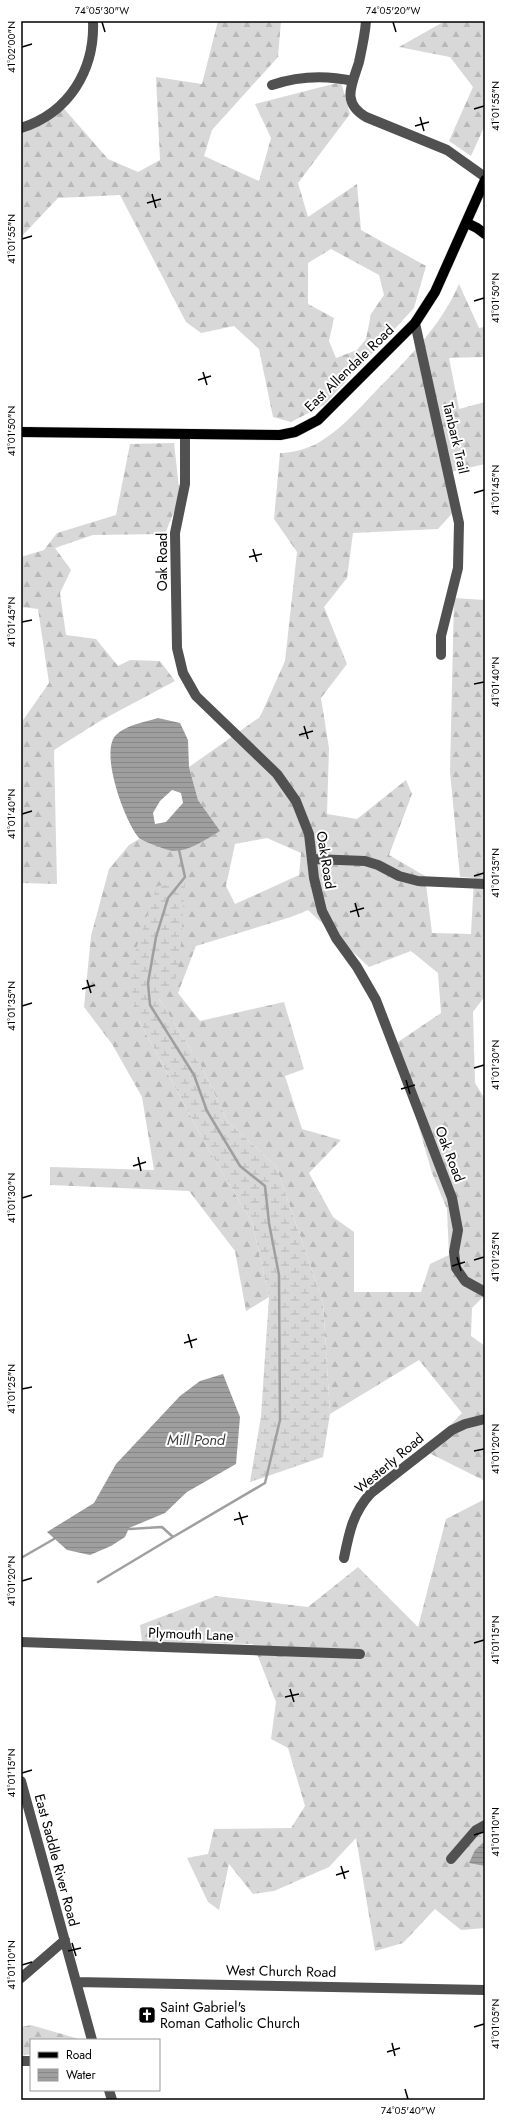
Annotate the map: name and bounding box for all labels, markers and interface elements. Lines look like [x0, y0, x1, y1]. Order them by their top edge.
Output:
text: 74°05'30"W [75, 3, 129, 18]
text: 74°05'20"W [366, 3, 420, 18]
text: 41°02'00"N [4, 21, 19, 73]
text: 41°01'55"N [488, 81, 503, 131]
text: 41°01'55"N [4, 214, 19, 264]
text: 41°01'50"N [488, 273, 503, 323]
street label: East Allendale Road [300, 320, 398, 416]
street label: Tanbark Trail [438, 400, 474, 476]
text: 41°01'50"N [4, 406, 19, 456]
text: 41°01'45"N [488, 465, 503, 515]
street label: Oak Road [152, 533, 172, 591]
text: 41°01'45"N [4, 597, 19, 647]
text: 41°01'40"N [488, 657, 503, 707]
text: 41°01'40"N [4, 789, 19, 839]
street label: Oak Road [312, 830, 340, 890]
text: 41°01'35"N [488, 848, 503, 898]
text: 41°01'35"N [4, 981, 19, 1031]
text: 41°01'30"N [488, 1040, 503, 1090]
street label: Oak Road [430, 1123, 470, 1185]
text: 41°01'30"N [4, 1173, 19, 1223]
text: 41°01'25"N [488, 1232, 503, 1282]
text: 41°01'25"N [4, 1364, 19, 1414]
text: 41°01'20"N [488, 1424, 503, 1474]
street label: Westerly Road [350, 1428, 428, 1498]
water label: Mill Pond [167, 1429, 226, 1451]
text: 41°01'20"N [4, 1556, 19, 1606]
text: 41°01'15"N [488, 1616, 503, 1665]
street label: Plymouth Lane [148, 1623, 234, 1645]
text: 41°01'15"N [4, 1749, 19, 1798]
street label: East Saddle River Road [30, 1791, 84, 1929]
text: 41°01'10"N [488, 1807, 503, 1857]
text: 41°01'10"N [4, 1940, 19, 1990]
street label: West Church Road [226, 1960, 336, 1982]
place label: Saint Gabriel's Roman Catholic Church [160, 1997, 300, 2033]
text: 41°01'05"N [488, 1999, 503, 2049]
church icon: Saint Gabriel's Roman Catholic Church [137, 2005, 157, 2025]
legend [30, 2039, 160, 2091]
text: Road [66, 2046, 92, 2064]
text: Water [66, 2066, 97, 2084]
text: 74°05'40"W [381, 2103, 435, 2118]

